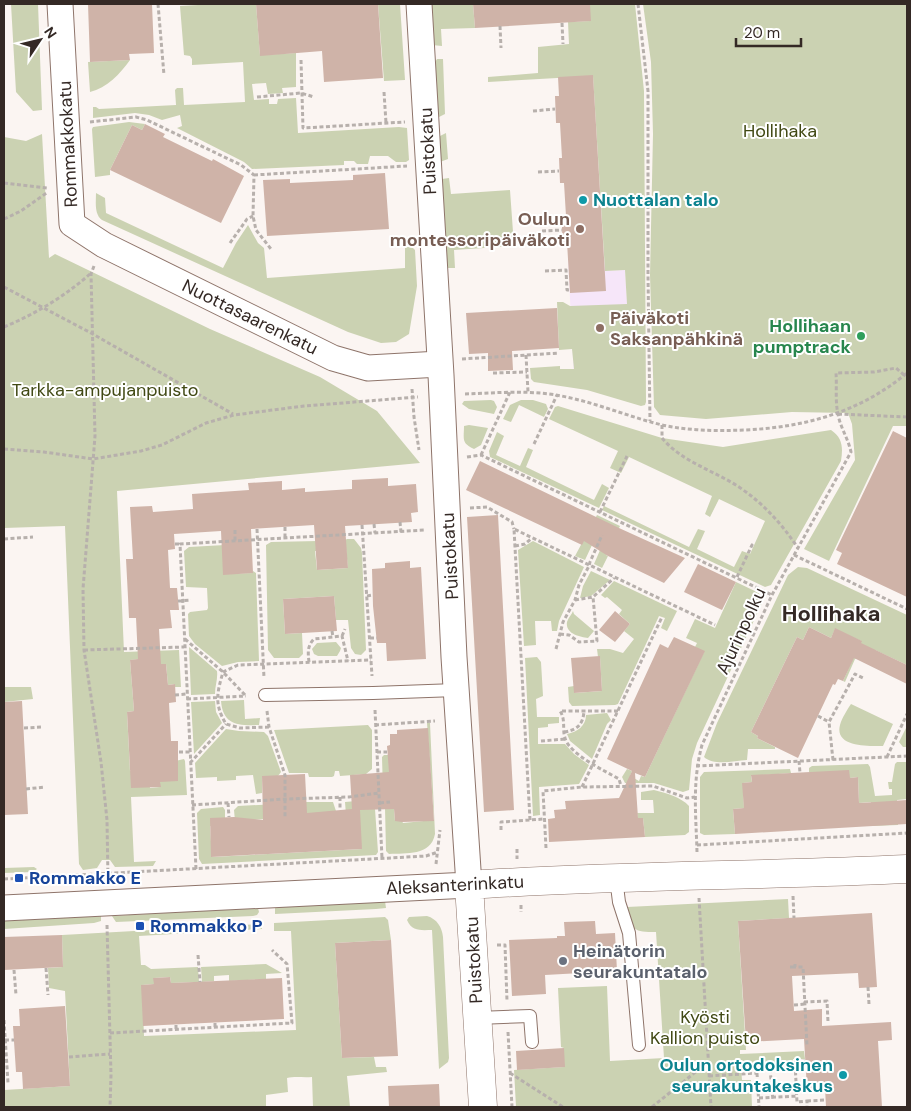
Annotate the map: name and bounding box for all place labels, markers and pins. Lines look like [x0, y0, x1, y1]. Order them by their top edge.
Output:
place label: Nuottalan talo [593, 188, 719, 212]
marker: Nuottalan talo [577, 194, 589, 206]
place label: Oulun montessoripäiväkoti [390, 207, 570, 252]
marker: Oulun montessoripäiväkoti [574, 223, 586, 235]
place label: Päiväkoti Saksanpähkinä [610, 306, 743, 351]
place label: Hollihaan pumptrack [753, 314, 852, 359]
marker: Päiväkoti Saksanpähkinä [594, 322, 606, 334]
marker: Hollihaan pumptrack [855, 330, 867, 342]
place label: Rommakko E [29, 866, 141, 890]
marker: Rommakko E [13, 872, 25, 884]
place label: Rommakko P [150, 914, 263, 938]
marker: Rommakko P [134, 920, 146, 932]
place label: Heinätorin seurakuntatalo [573, 939, 707, 984]
marker: Heinätorin seurakuntatalo [557, 955, 569, 967]
place label: Oulun ortodoksinen seurakuntakeskus [659, 1053, 833, 1098]
marker: Oulun ortodoksinen seurakuntakeskus [837, 1069, 849, 1081]

